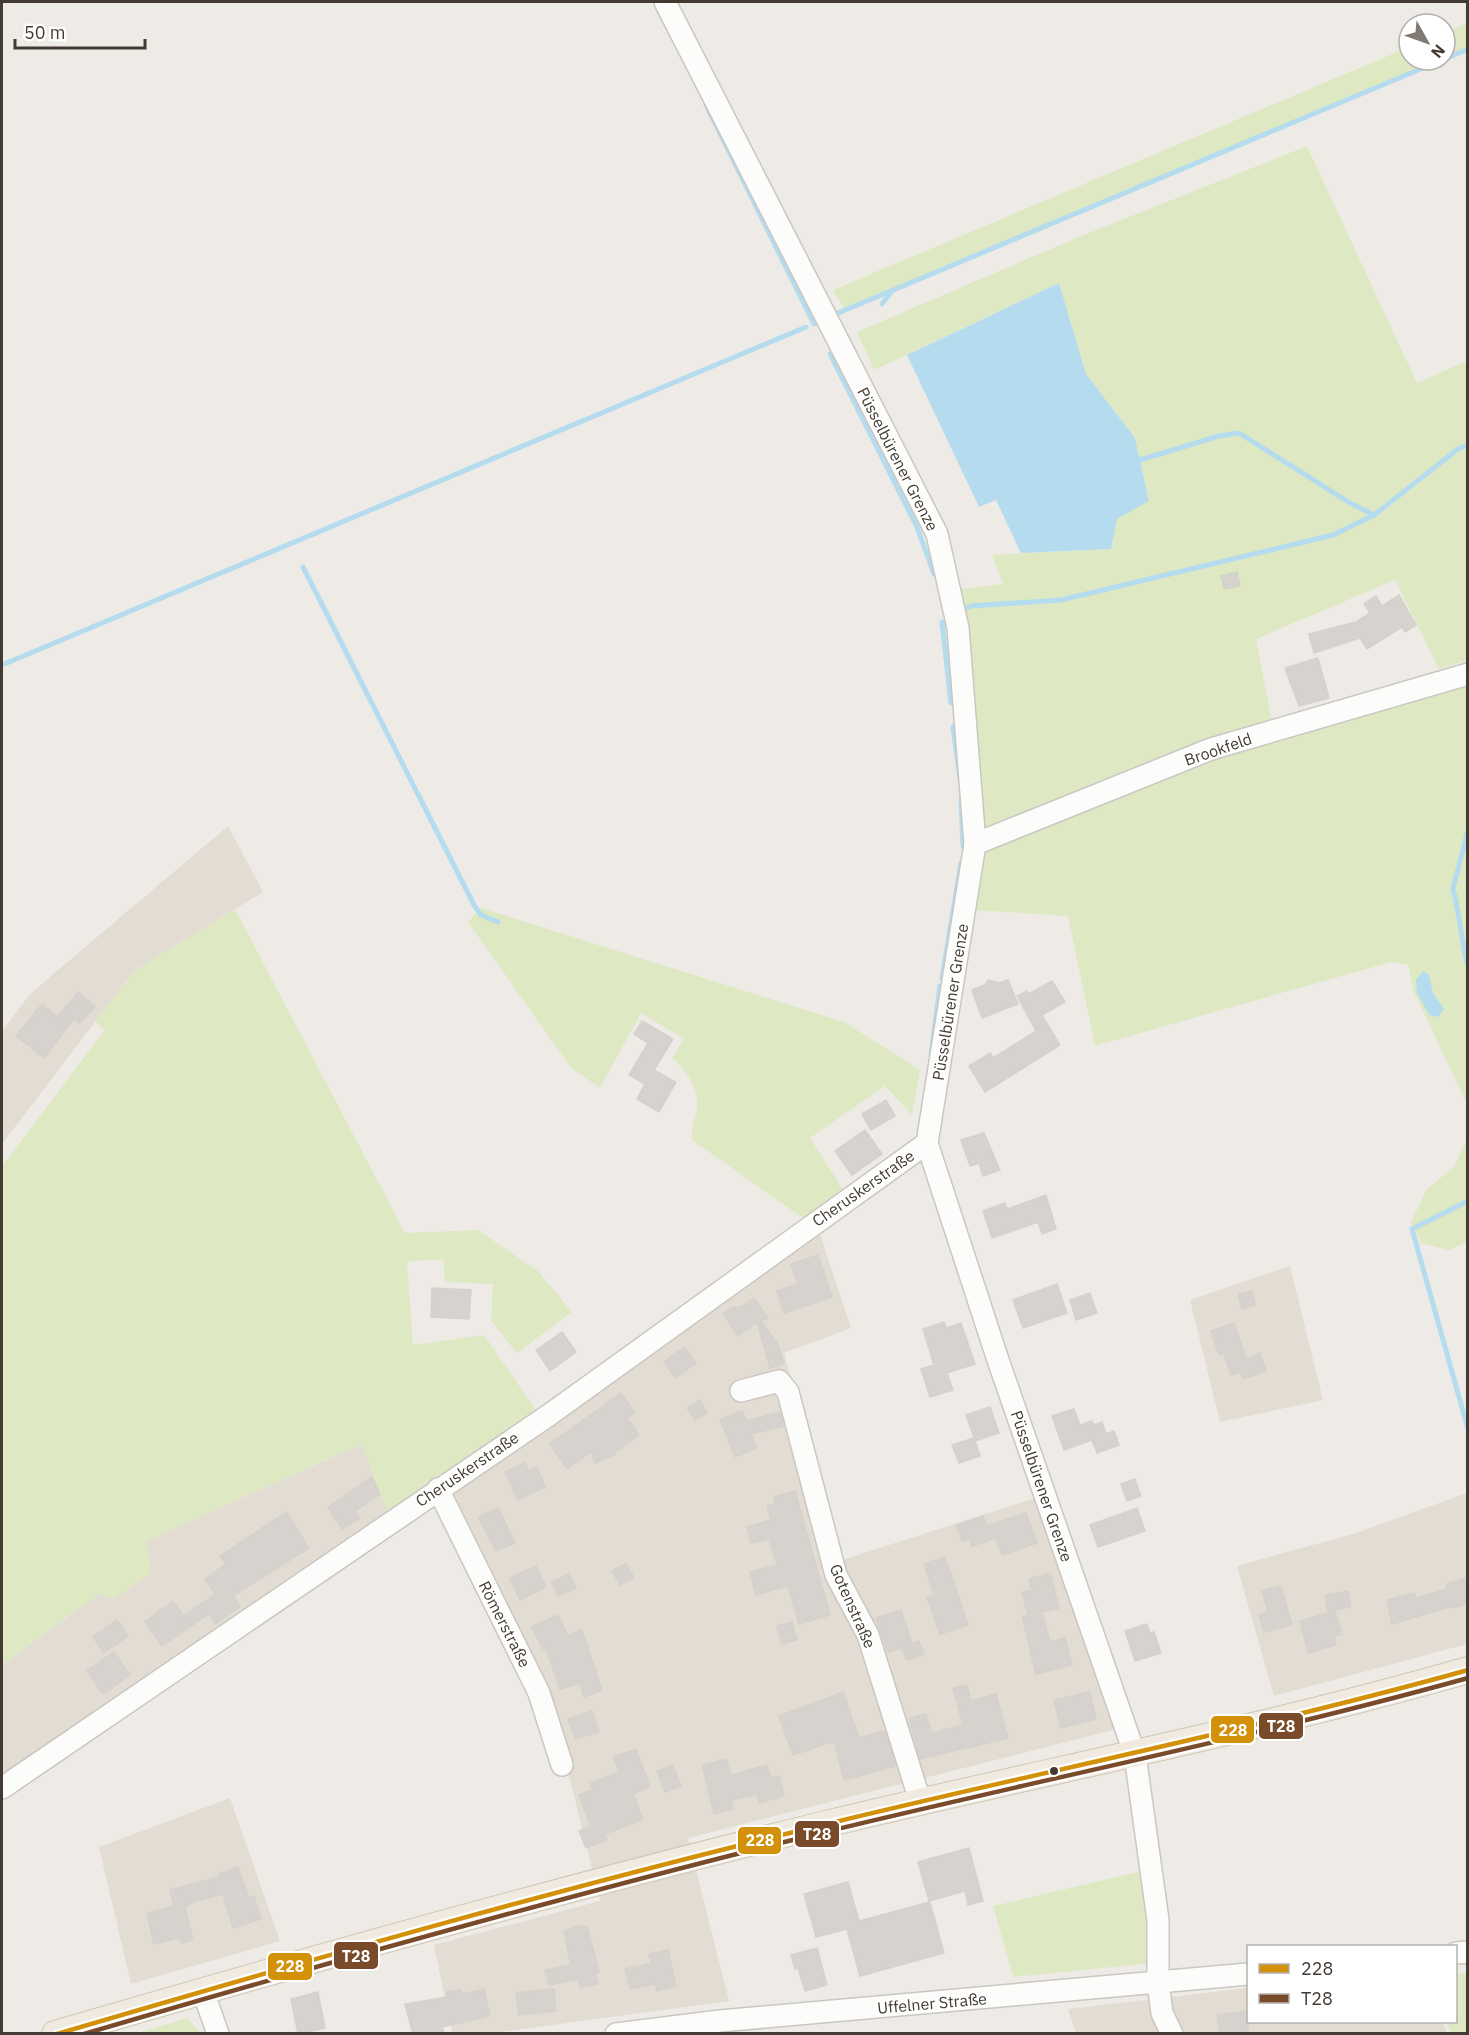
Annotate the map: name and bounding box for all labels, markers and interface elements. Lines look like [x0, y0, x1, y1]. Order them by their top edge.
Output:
scale bar [15, 12, 146, 50]
north arrow [1397, 12, 1457, 72]
text: 50 m [24, 21, 66, 44]
text: N [1427, 41, 1450, 63]
street label: Püsselbürener Grenze [853, 384, 943, 534]
street label: Brookfeld [1182, 728, 1254, 770]
street label: Püsselbürener Grenze [928, 922, 972, 1082]
street label: Cheruskerstraße [808, 1145, 918, 1231]
street label: Püsselbürener Grenze [1007, 1408, 1077, 1564]
street label: Cheruskerstraße [412, 1427, 523, 1511]
street label: Gotenstraße [826, 1561, 881, 1651]
street label: Römerstraße [475, 1577, 535, 1671]
line badge: T28 [1258, 1712, 1304, 1740]
line badge: 228 [1210, 1715, 1255, 1744]
text: T28 [1267, 1716, 1295, 1736]
text: 228 [1219, 1720, 1247, 1740]
unlabelled marker [1048, 1765, 1060, 1777]
line badge: T28 [794, 1820, 840, 1848]
text: T28 [803, 1824, 831, 1844]
line badge: 228 [737, 1826, 782, 1855]
text: 228 [746, 1830, 774, 1850]
line badge: T28 [333, 1941, 379, 1970]
legend [1247, 1945, 1457, 2023]
text: T28 [342, 1946, 370, 1966]
line badge: 228 [267, 1952, 313, 1981]
text: 228 [276, 1956, 304, 1976]
text: 228 [1301, 1957, 1333, 1980]
text: T28 [1301, 1987, 1333, 2010]
street label: Uffelner Straße [876, 1988, 988, 2018]

